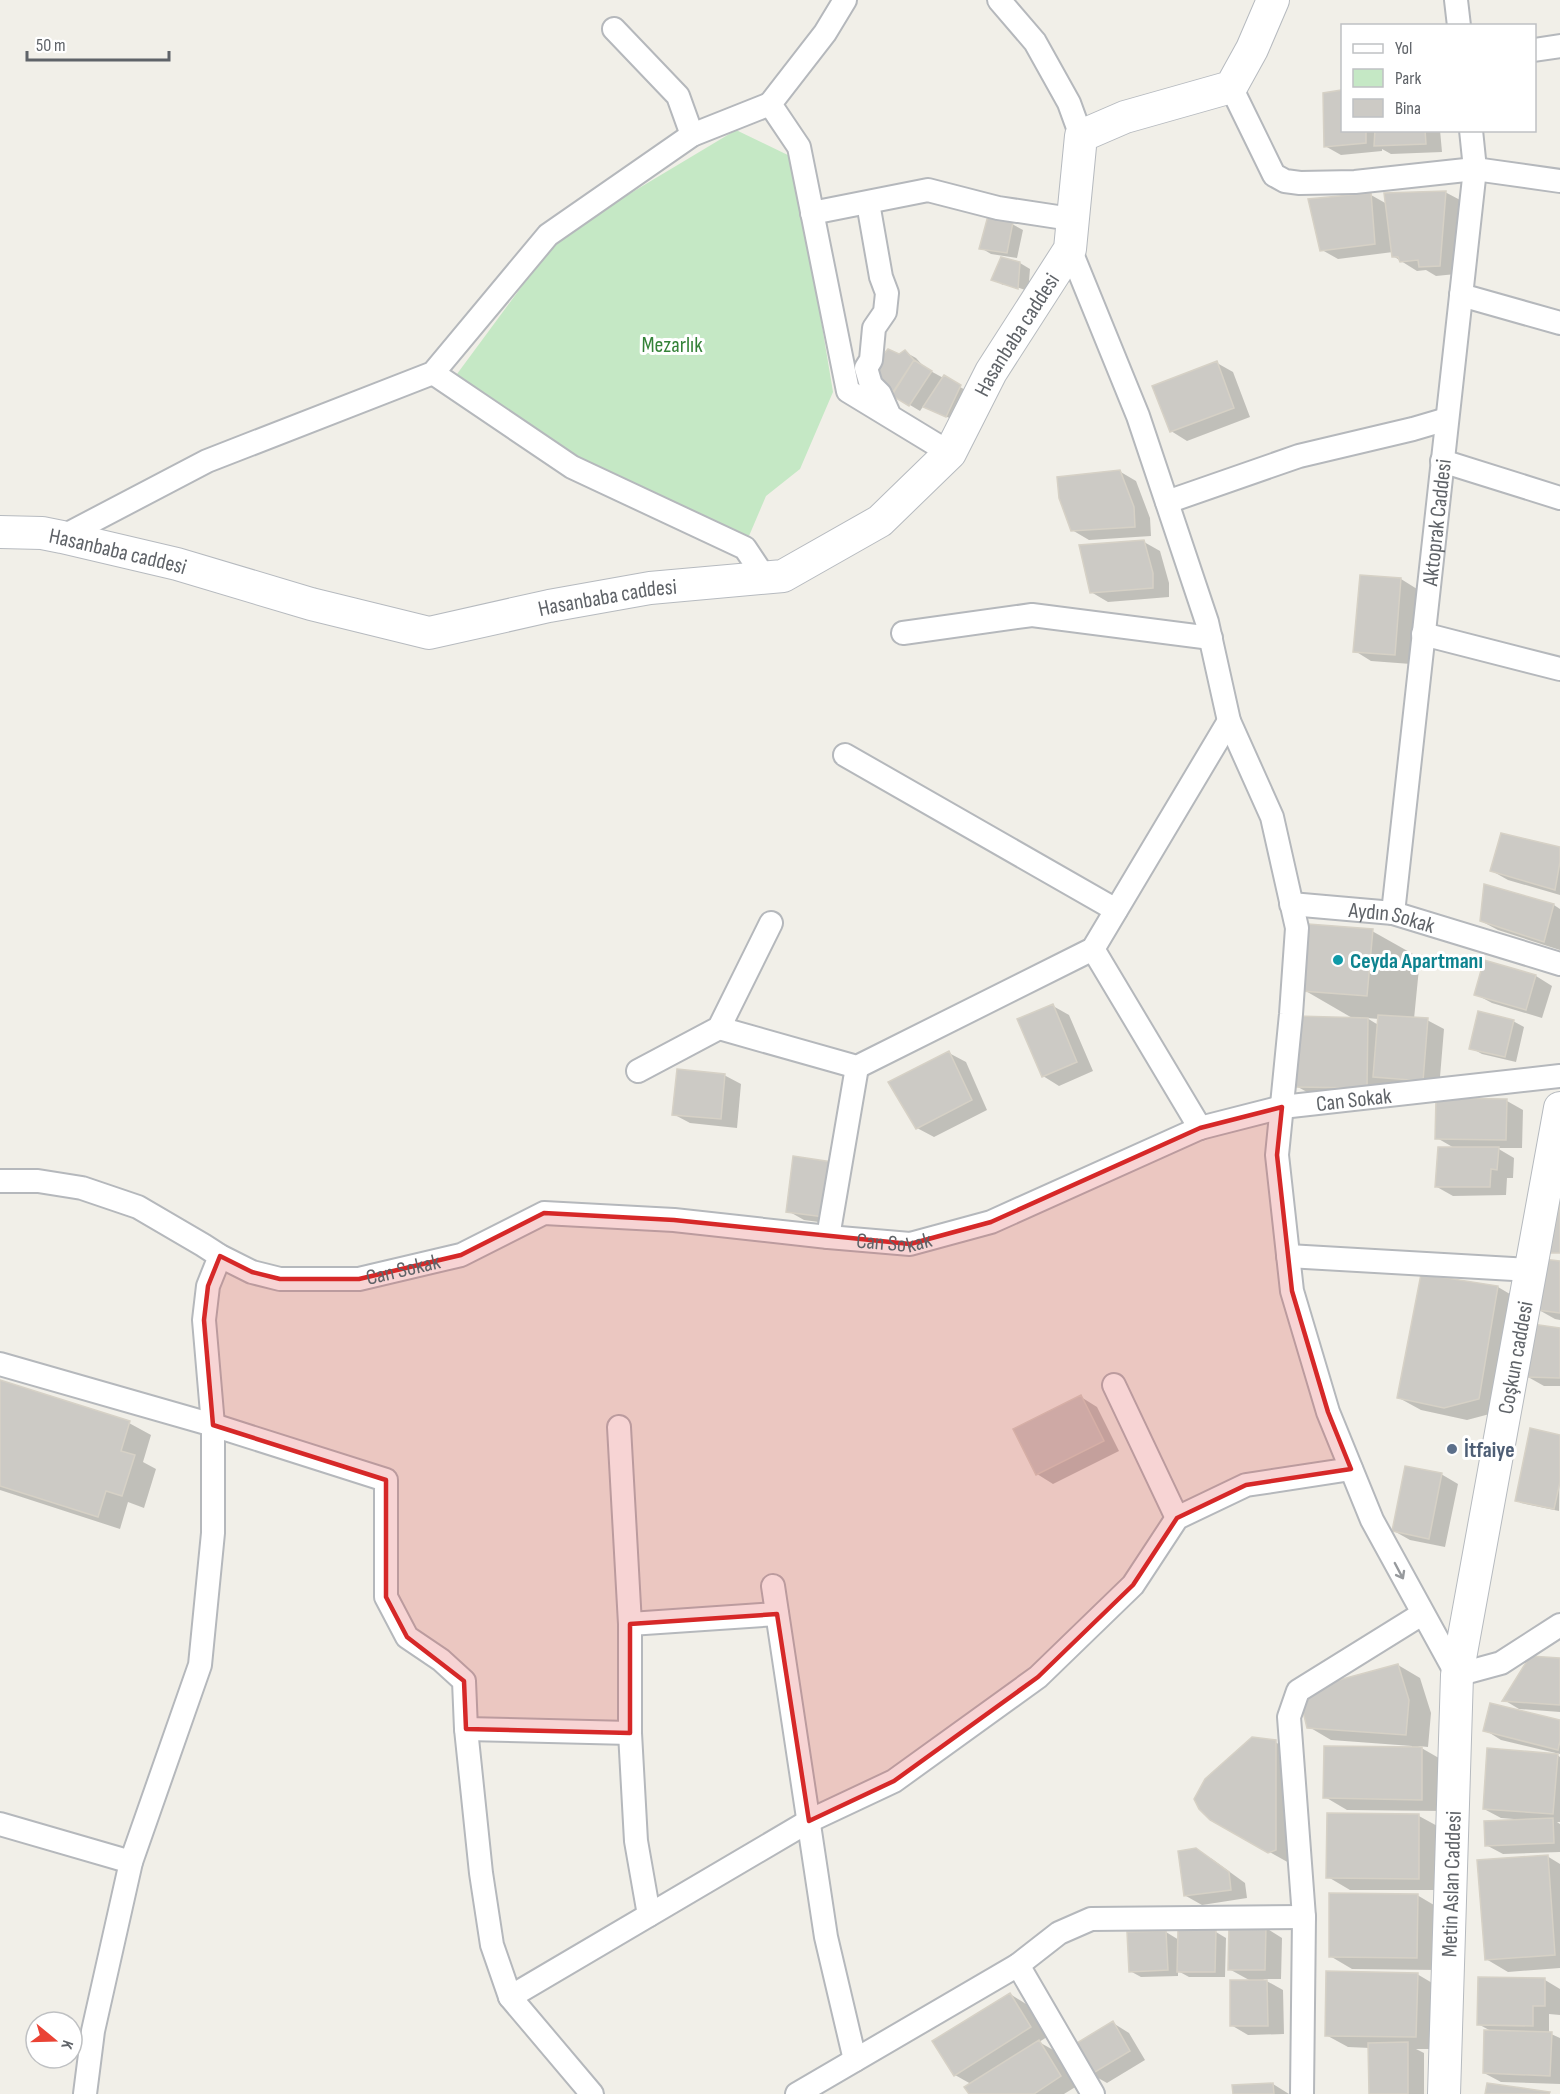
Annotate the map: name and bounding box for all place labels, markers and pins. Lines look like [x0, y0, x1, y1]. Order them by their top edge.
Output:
place label: Ceyda Apartmanı [1350, 948, 1483, 975]
marker: Ceyda Apartmanı [1331, 953, 1345, 967]
place label: İtfaiye [1464, 1437, 1515, 1464]
marker: İtfaiye [1445, 1442, 1459, 1456]

